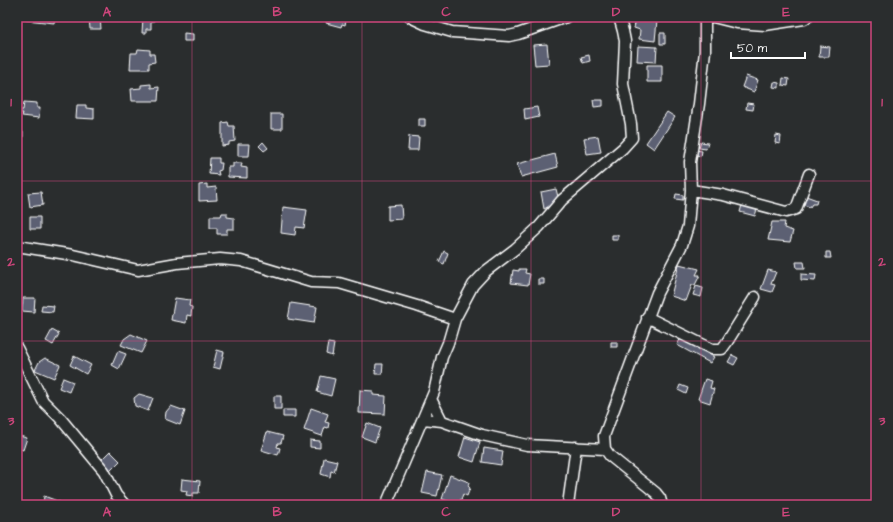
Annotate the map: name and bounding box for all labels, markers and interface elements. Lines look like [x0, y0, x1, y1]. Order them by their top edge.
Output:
text: A [103, 3, 112, 21]
text: B [272, 3, 282, 21]
text: C [441, 3, 451, 21]
text: D [612, 3, 621, 21]
text: E [782, 3, 790, 21]
scale bar [731, 34, 805, 60]
text: 50 m [737, 40, 768, 57]
text: 1 [10, 93, 12, 111]
text: 1 [881, 93, 883, 111]
text: 2 [6, 253, 15, 271]
text: 2 [877, 253, 886, 271]
text: 3 [7, 412, 15, 430]
text: 3 [878, 412, 886, 430]
text: A [103, 503, 112, 521]
text: B [272, 503, 282, 521]
text: C [441, 503, 451, 521]
text: D [612, 503, 621, 521]
text: E [782, 503, 790, 521]

